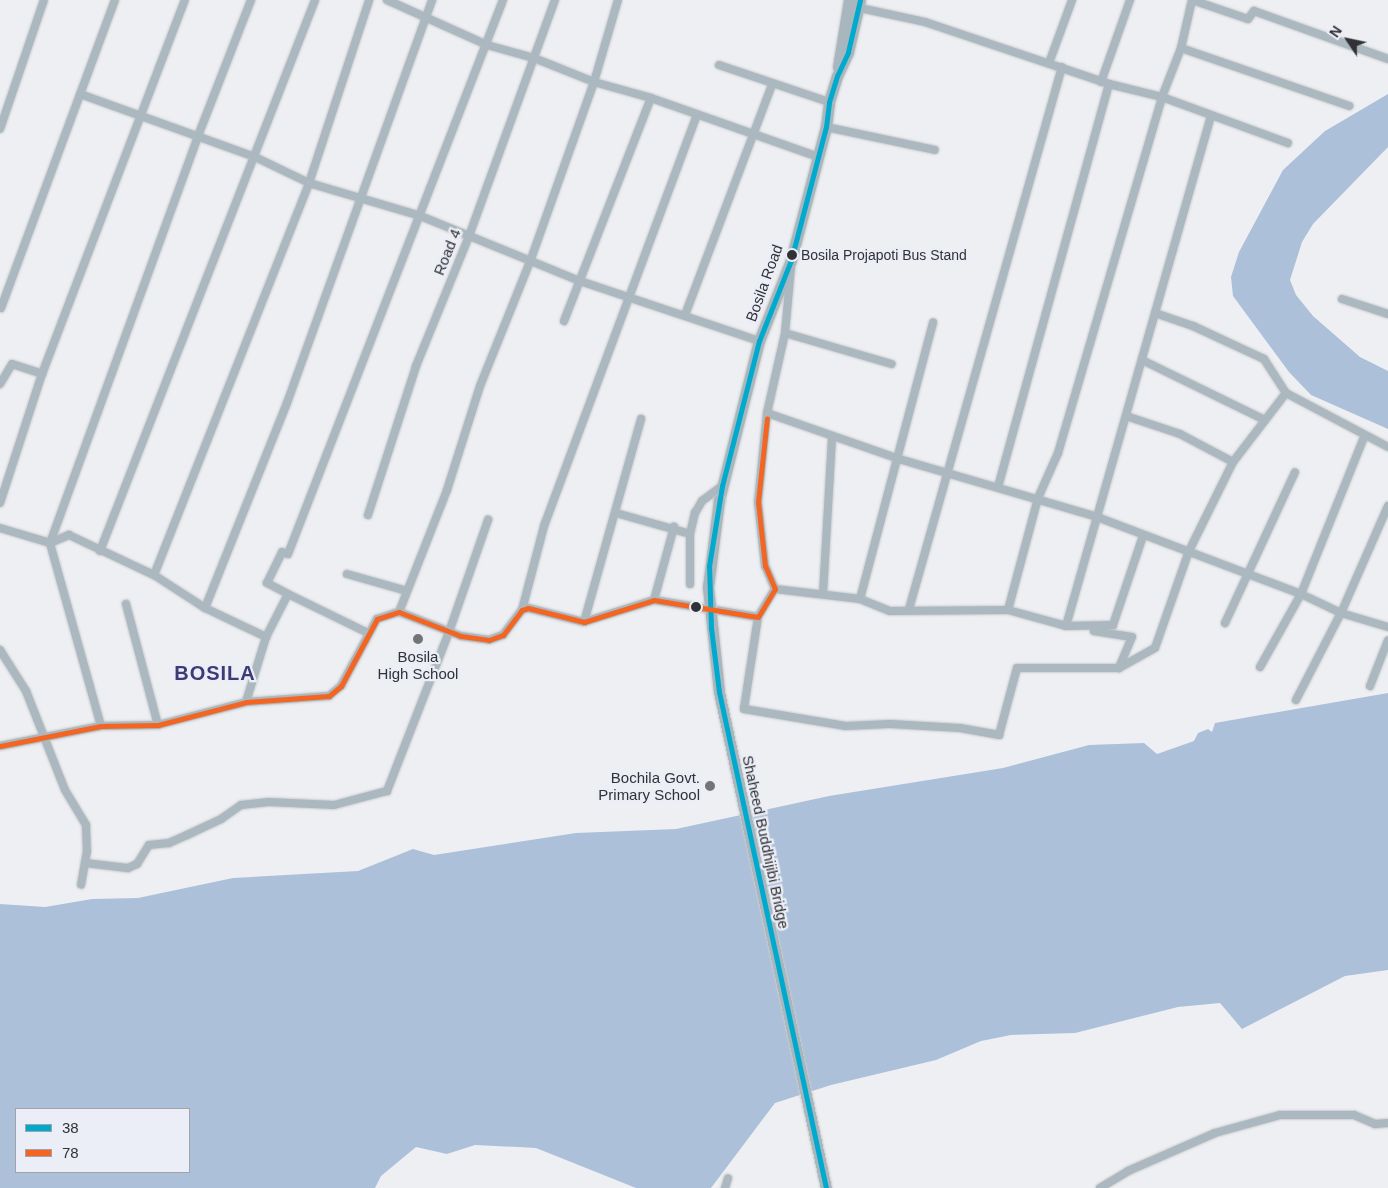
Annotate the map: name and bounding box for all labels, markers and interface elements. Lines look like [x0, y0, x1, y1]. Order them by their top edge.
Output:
north arrow [1323, 15, 1373, 65]
text: N [1326, 23, 1345, 40]
street label: Road 4 [430, 226, 464, 278]
street label: Bosila Road [742, 242, 786, 324]
place label: Bosila Projapoti Bus Stand [801, 247, 967, 263]
marker: Bosila Projapoti Bus Stand [787, 250, 797, 260]
unlabelled marker [691, 602, 701, 612]
marker: Bosila High School [412, 633, 424, 645]
place label: Bosila High School [378, 647, 458, 682]
district label: BOSILA [173, 661, 257, 685]
street label: Shaheed Buddhijibi Bridge [739, 754, 793, 930]
place label: Bochila Govt. Primary School [598, 768, 700, 803]
marker: Bochila Govt. Primary School [704, 780, 716, 792]
legend [15, 1108, 190, 1173]
text: 38 [62, 1119, 79, 1136]
text: 78 [62, 1144, 79, 1161]

